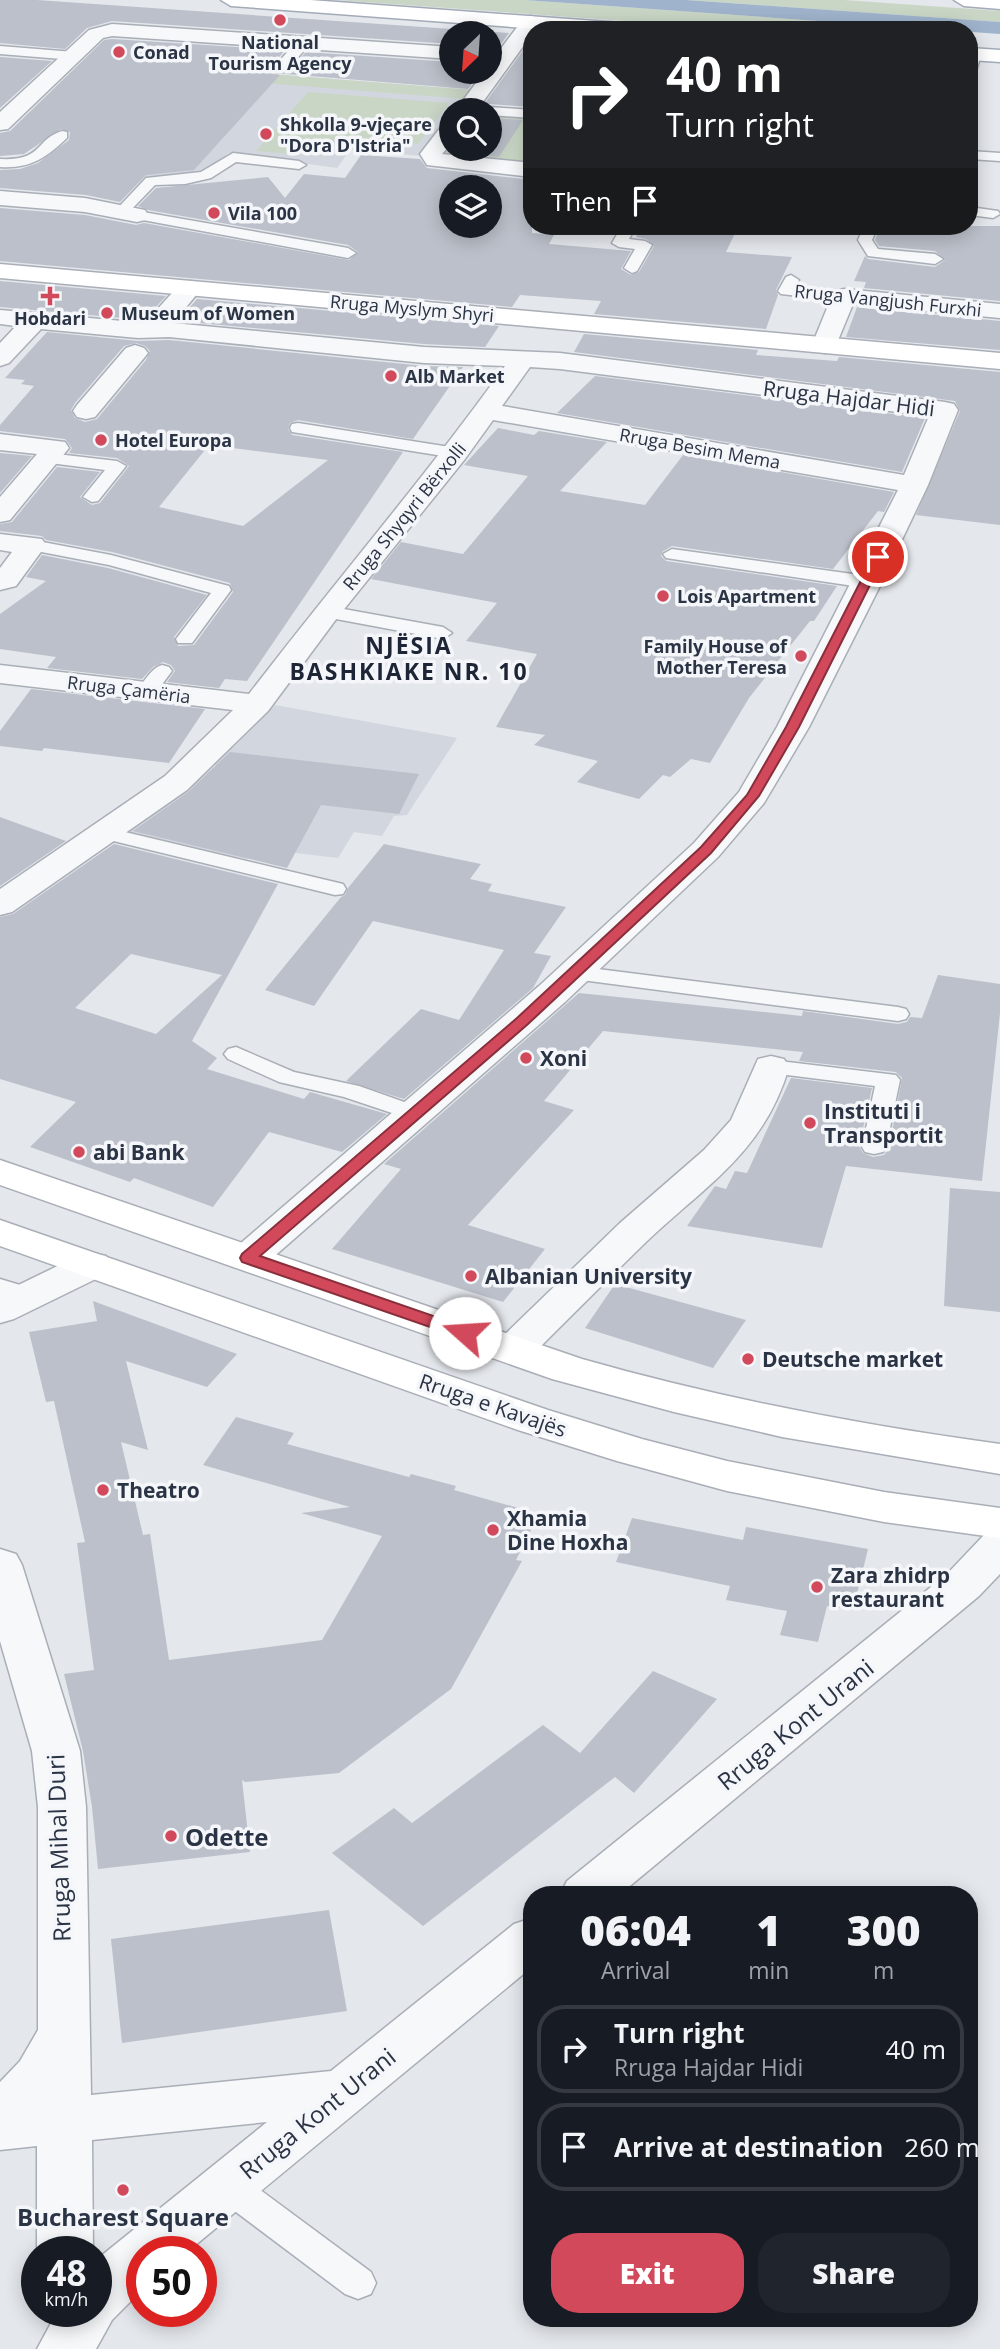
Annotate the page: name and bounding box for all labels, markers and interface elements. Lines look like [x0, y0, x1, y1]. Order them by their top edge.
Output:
marker: National Tourism Agency [272, 12, 288, 28]
north arrow [439, 21, 502, 84]
map controls [439, 21, 502, 238]
place label: National Tourism Agency [209, 30, 352, 75]
place label: Conad [133, 40, 190, 64]
text: 40 m [666, 40, 783, 106]
marker: Conad [111, 44, 127, 60]
icon: right [551, 49, 642, 140]
button: search [439, 98, 502, 161]
text: Turn right [666, 103, 814, 146]
place label: Shkolla 9-vjeçare "Dora D'Istria" [280, 112, 432, 157]
marker: Shkolla 9-vjeçare "Dora D'Istria" [258, 126, 274, 142]
button: layers [439, 175, 502, 238]
icon: arrive [626, 182, 664, 220]
text: Then [551, 183, 612, 219]
place label: Vila 100 [228, 201, 297, 225]
marker: Vila 100 [206, 205, 222, 221]
street label: Rruga Vangjush Furxhi [793, 278, 983, 322]
marker: Hobdari [42, 288, 58, 304]
street label: Rruga Myslym Shyri [329, 289, 495, 327]
place label: Museum of Women [121, 301, 295, 325]
marker: Museum of Women [99, 305, 115, 321]
place label: Hobdari [14, 306, 86, 330]
place label: Alb Market [405, 364, 505, 388]
marker: Alb Market [383, 368, 399, 384]
street label: Rruga Hajdar Hidi [761, 374, 937, 422]
street label: Rruga Besim Mema [618, 422, 782, 474]
place label: Hotel Europa [115, 428, 232, 452]
marker: Hotel Europa [93, 432, 109, 448]
street label: Rruga Shyqyri Bërxolli [337, 437, 471, 595]
pin [848, 527, 908, 587]
icon: arrive [859, 538, 897, 576]
place label: Lois Apartment [677, 584, 816, 608]
marker: Lois Apartment [655, 588, 671, 604]
district label: NJËSIA BASHKIAKE NR. 10 [289, 629, 529, 687]
place label: Family House of Mother Teresa [644, 634, 788, 679]
marker: Family House of Mother Teresa [793, 648, 809, 664]
street label: Rruga Çamëria [66, 670, 192, 708]
place label: Xoni [540, 1044, 587, 1072]
marker: Xoni [518, 1050, 534, 1066]
place label: Instituti i Transportit [824, 1097, 943, 1149]
marker: Instituti i Transportit [802, 1115, 818, 1131]
place label: abi Bank [93, 1138, 185, 1166]
marker: abi Bank [71, 1144, 87, 1160]
place label: Albanian University [485, 1262, 692, 1290]
marker: Albanian University [463, 1268, 479, 1284]
position arrow [428, 1296, 502, 1370]
place label: Deutsche market [762, 1345, 943, 1373]
marker: Deutsche market [740, 1351, 756, 1367]
street label: Rruga e Kavajës [416, 1367, 570, 1443]
place label: Theatro [117, 1476, 200, 1504]
marker: Theatro [95, 1482, 111, 1498]
place label: Xhamia Dine Hoxha [507, 1504, 628, 1556]
marker: Xhamia Dine Hoxha [485, 1522, 501, 1538]
place label: Zara zhidrp restaurant [831, 1561, 950, 1613]
marker: Zara zhidrp restaurant [809, 1579, 825, 1595]
street label: Rruga Kont Urani [710, 1651, 880, 1797]
street label: Rruga Mihal Duri [38, 1754, 78, 1942]
place label: Odette [185, 1820, 268, 1853]
marker: Odette [163, 1828, 179, 1844]
text: 06:04 [580, 1901, 691, 1958]
text: 1 [757, 1901, 781, 1958]
text: 300 [847, 1901, 921, 1958]
text: Arrival [601, 1954, 670, 1986]
text: min [748, 1954, 789, 1986]
text: m [873, 1954, 894, 1986]
text: Turn right [614, 2015, 745, 2051]
icon: right [555, 2030, 593, 2068]
text: 40 m [885, 2031, 946, 2067]
street label: Rruga Kont Urani [232, 2040, 402, 2186]
text: Rruga Hajdar Hidi [614, 2051, 803, 2083]
icon: arrive [555, 2128, 593, 2166]
text: Arrive at destination [614, 2129, 883, 2165]
text: 260 m [904, 2129, 980, 2165]
marker: Bucharest Square [115, 2182, 131, 2198]
place label: Bucharest Square [17, 2200, 229, 2233]
button: Exit [551, 2233, 744, 2313]
button: Share [758, 2233, 950, 2313]
speed limit sign: 50 [126, 2236, 217, 2327]
text: 48 [46, 2249, 87, 2296]
text: km/h [45, 2287, 88, 2311]

